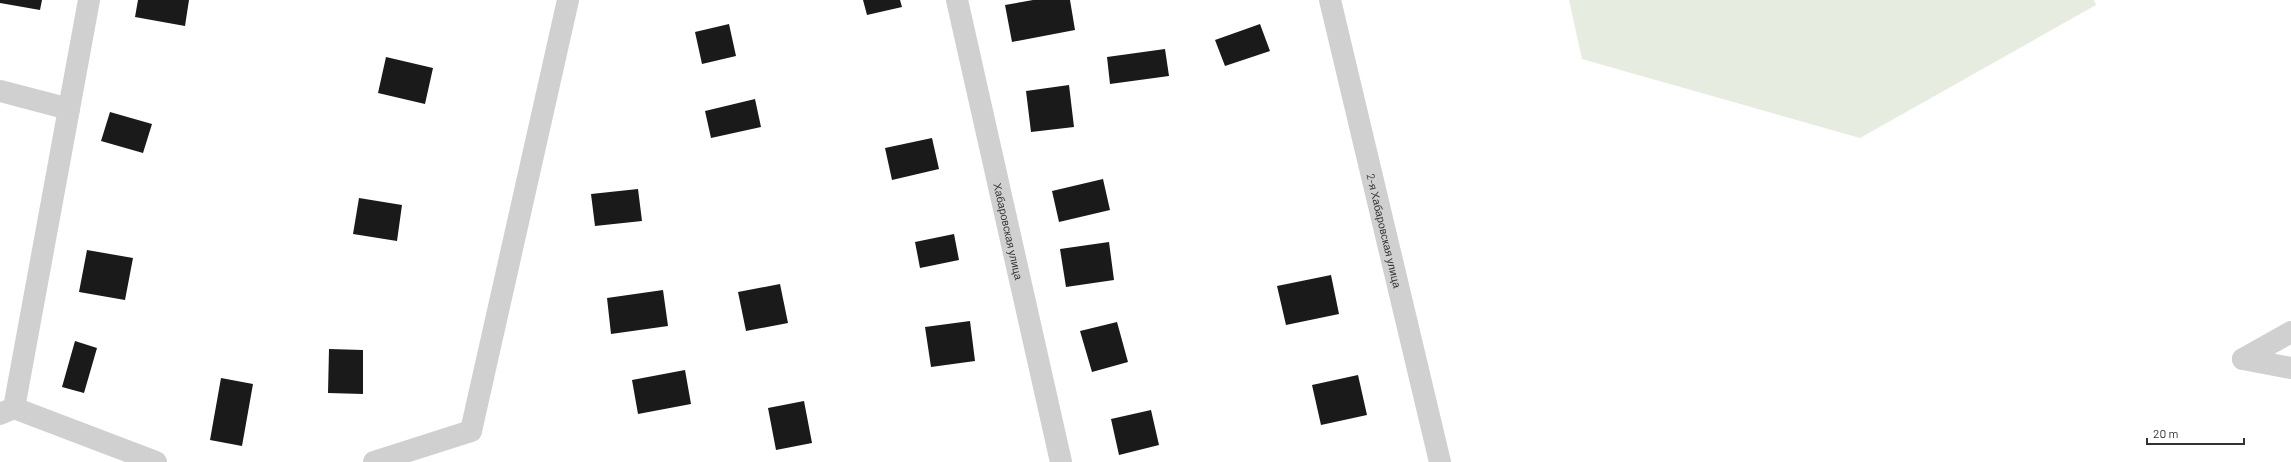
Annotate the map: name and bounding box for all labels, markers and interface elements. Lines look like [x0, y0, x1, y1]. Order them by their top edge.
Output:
street label: 2-я Хабаровская улица [1365, 172, 1405, 290]
street label: Хабаровская улица [992, 182, 1026, 282]
scale bar [2147, 420, 2244, 446]
text: 20 m [2153, 426, 2179, 440]

